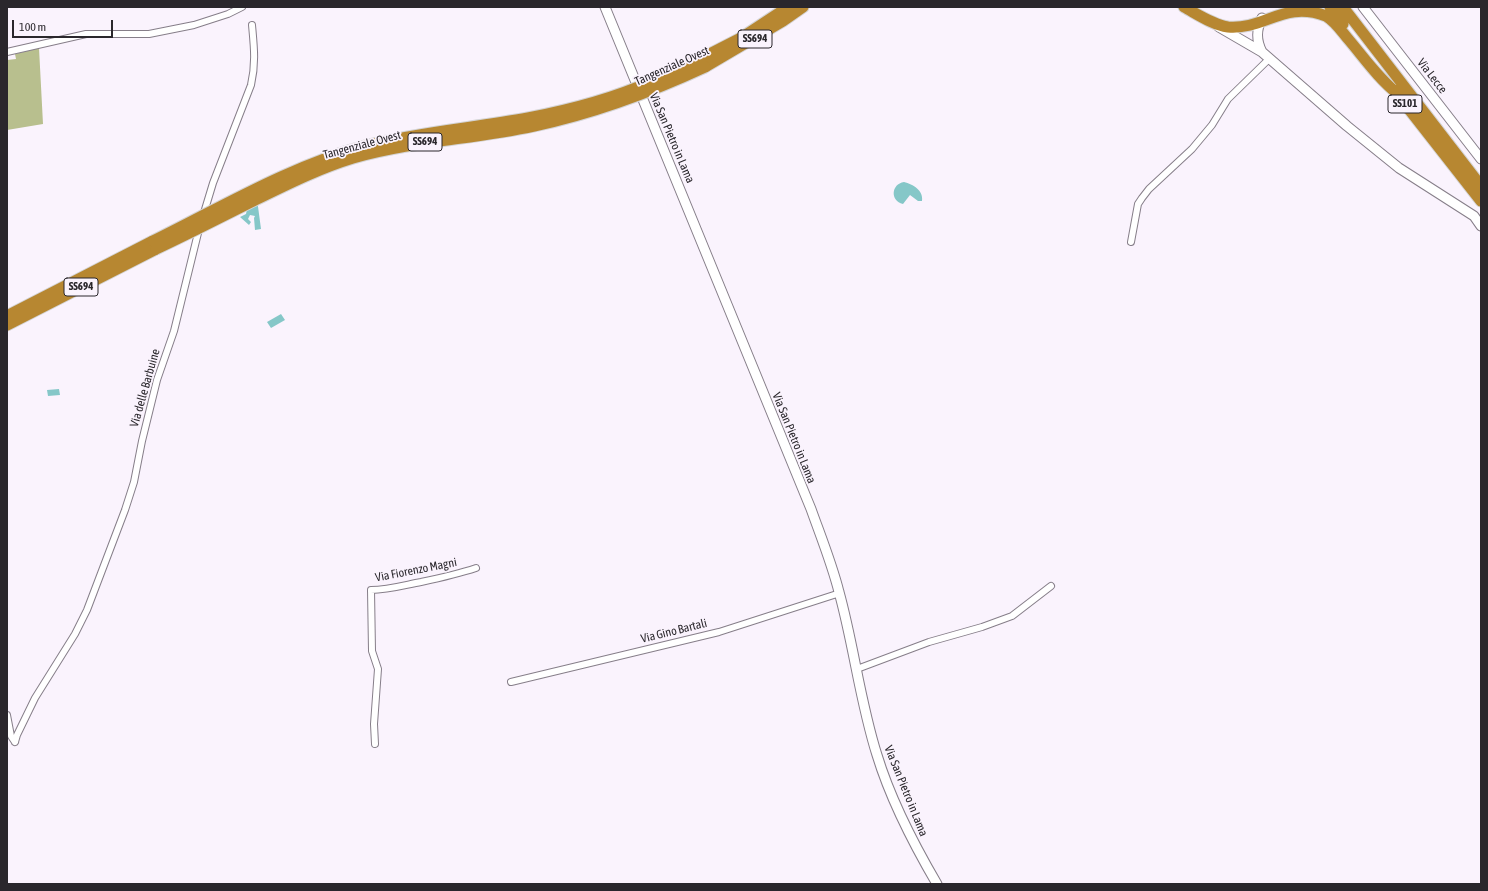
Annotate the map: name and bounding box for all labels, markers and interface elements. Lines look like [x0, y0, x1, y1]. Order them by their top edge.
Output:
scale bar [14, 12, 115, 38]
text: 100 m [19, 20, 46, 34]
road number: SS694 [738, 30, 772, 48]
street label: Tangenziale Ovest [633, 43, 711, 89]
street label: Via Lecce [1414, 56, 1450, 96]
street label: Via San Pietro in Lama [646, 91, 698, 185]
road number: SS101 [1388, 95, 1422, 113]
street label: Tangenziale Ovest [322, 128, 402, 162]
road number: SS694 [408, 133, 442, 151]
road number: SS694 [64, 278, 98, 296]
street label: Via delle Barbuine [127, 347, 163, 429]
street label: Via San Pietro in Lama [769, 390, 819, 486]
street label: Via Fiorenzo Magni [374, 555, 458, 585]
street label: Via Gino Bartali [639, 616, 709, 646]
street label: Via San Pietro in Lama [881, 743, 931, 839]

